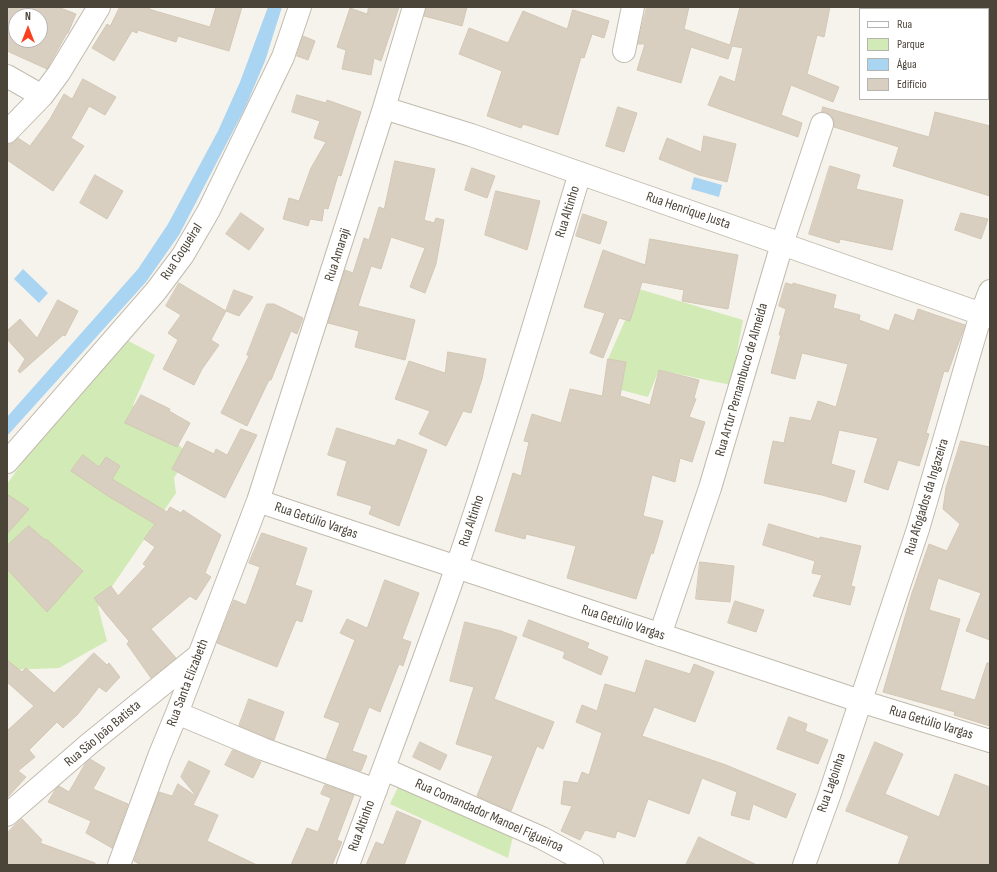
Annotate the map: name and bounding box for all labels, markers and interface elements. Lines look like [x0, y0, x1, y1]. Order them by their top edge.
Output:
north arrow [8, 8, 48, 48]
legend [859, 8, 989, 100]
text: N [25, 10, 31, 23]
text: Rua [897, 17, 912, 32]
text: Parque [897, 37, 925, 52]
text: Água [897, 57, 917, 72]
text: Edifício [897, 77, 927, 92]
street label: Rua Altinho [552, 184, 584, 240]
street label: Rua Henrique Justa [644, 189, 732, 233]
street label: Rua Coqueiral [157, 221, 207, 283]
street label: Rua Amaraji [322, 226, 354, 284]
street label: Rua Artur Pernambuco de Almeida [712, 301, 772, 459]
street label: Rua Afogados da Ingazeira [901, 437, 953, 557]
street label: Rua Altinho [456, 493, 488, 549]
street label: Rua Getúlio Vargas [272, 499, 360, 543]
street label: Rua Getúlio Vargas [579, 602, 667, 644]
street label: Rua Santa Elizabeth [164, 637, 212, 729]
street label: Rua São João Batista [61, 697, 145, 771]
street label: Rua Getúlio Vargas [887, 702, 975, 744]
street label: Rua Lagoinha [814, 751, 850, 815]
street label: Rua Comandador Manoel Figueiroa [412, 776, 566, 856]
street label: Rua Altinho [345, 798, 379, 854]

